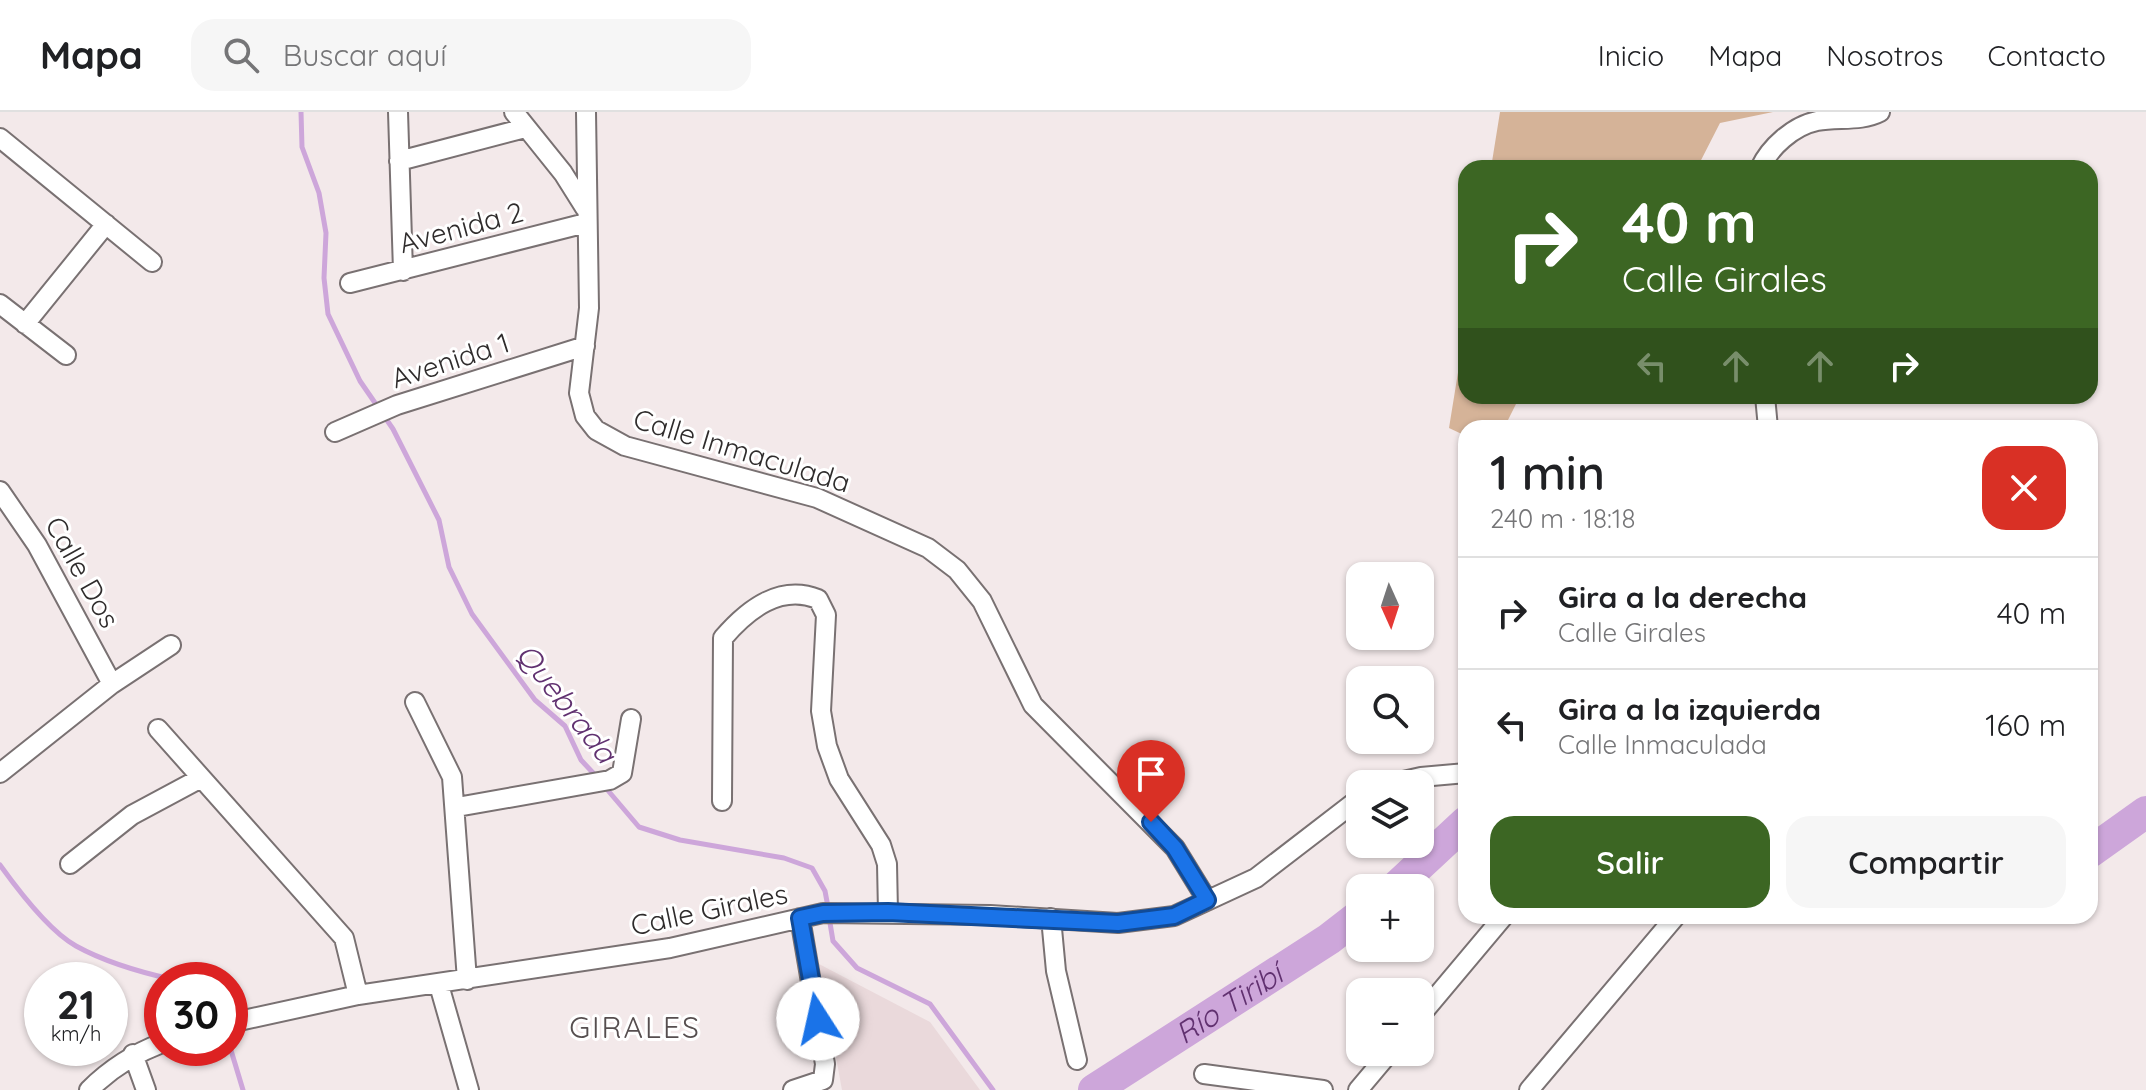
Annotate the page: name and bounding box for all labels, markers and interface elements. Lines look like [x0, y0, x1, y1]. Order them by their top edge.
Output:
search box [191, 19, 751, 91]
text: Mapa [40, 31, 143, 79]
icon: search [219, 33, 263, 77]
text: Buscar aquí [283, 36, 447, 74]
text: Inicio [1598, 38, 1664, 73]
text: Mapa [1708, 38, 1782, 73]
text: Nosotros [1826, 38, 1943, 73]
text: Contacto [1987, 38, 2106, 73]
text: 40 m [1622, 187, 1757, 257]
icon: right [1490, 192, 1594, 296]
street label: Avenida 2 [395, 194, 527, 260]
text: Calle Girales [1622, 256, 1827, 301]
street label: Avenida 1 [387, 325, 513, 395]
icon: left [1630, 344, 1674, 388]
icon: ahead [1714, 344, 1758, 388]
icon: ahead [1798, 344, 1842, 388]
icon: right [1882, 344, 1926, 388]
street label: Calle Inmaculada [629, 400, 855, 500]
text: 1 min [1490, 442, 1605, 502]
button: close [1982, 446, 2066, 530]
text: 240 m · 18:18 [1490, 502, 1635, 535]
street label: Calle Dos [38, 510, 128, 634]
north arrow [1346, 562, 1434, 650]
map controls [1346, 562, 1434, 1066]
text: Gira a la derecha [1558, 578, 1807, 616]
icon: right [1490, 591, 1534, 635]
text: 40 m [1997, 594, 2066, 632]
text: Calle Girales [1558, 616, 1706, 649]
water label: Quebrada [509, 636, 627, 772]
button: search [1346, 666, 1434, 754]
text: Gira a la izquierda [1558, 690, 1821, 728]
icon: left [1490, 703, 1534, 747]
text: 160 m [1985, 706, 2066, 744]
text: Calle Inmaculada [1558, 728, 1767, 761]
pin [1117, 740, 1185, 822]
icon: arrive [1129, 752, 1173, 796]
button: layers [1346, 770, 1434, 858]
button: Salir [1490, 816, 1770, 908]
button: Compartir [1786, 816, 2066, 908]
button: + [1346, 874, 1434, 962]
street label: Calle Girales [627, 875, 791, 943]
water label: Río Tiribí [1168, 952, 1294, 1052]
speed limit sign: 30 [144, 962, 248, 1066]
position arrow [776, 977, 860, 1061]
button: − [1346, 978, 1434, 1066]
text: 21 [57, 979, 95, 1029]
district label: GIRALES [569, 1008, 701, 1046]
text: km/h [51, 1021, 101, 1046]

